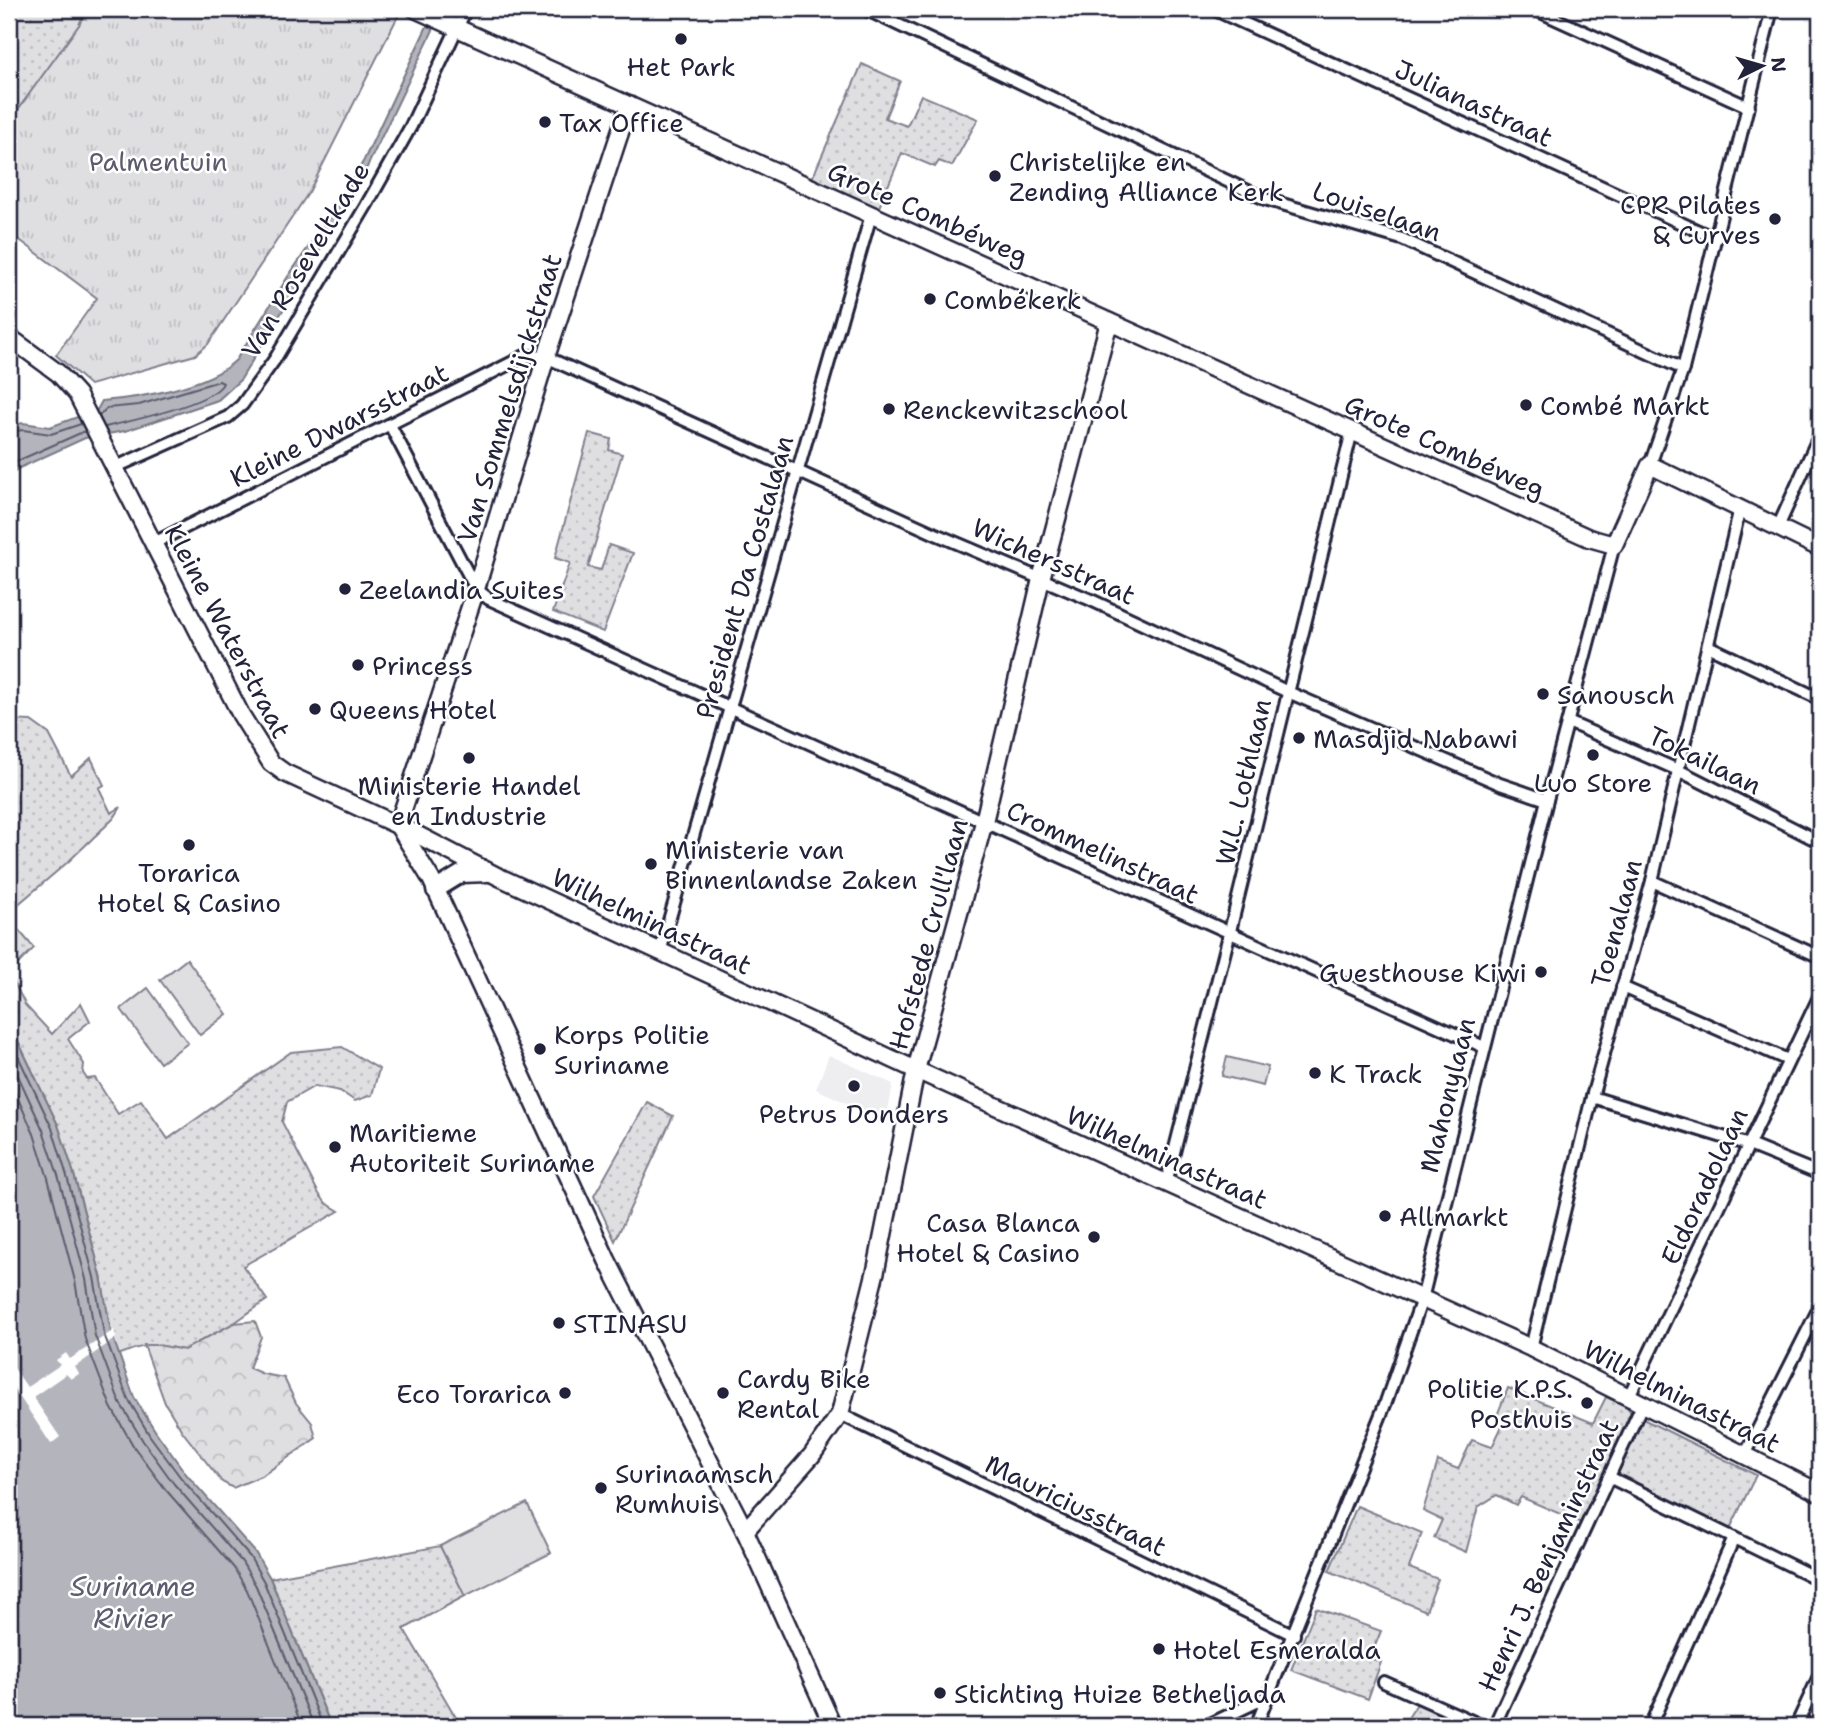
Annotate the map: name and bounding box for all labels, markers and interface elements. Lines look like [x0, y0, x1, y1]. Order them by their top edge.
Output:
marker: Het Park [673, 31, 689, 47]
north arrow [1728, 32, 1798, 102]
place label: Het Park [626, 49, 736, 84]
street label: Julianastraat [1389, 51, 1559, 155]
text: N [1765, 56, 1792, 73]
place label: Tax Office [559, 105, 684, 140]
marker: Tax Office [537, 114, 553, 130]
park label: Palmentuin [89, 144, 227, 179]
place label: Christelijke en Zending Alliance Kerk [1009, 144, 1284, 209]
street label: Grote Combéweg [822, 153, 1034, 273]
street label: Van Roseveltkade [233, 155, 377, 365]
marker: Christelijke en Zending Alliance Kerk [987, 168, 1003, 184]
street label: Louiselaan [1308, 173, 1446, 249]
place label: CPR Pilates & Curves [1620, 187, 1761, 252]
marker: CPR Pilates & Curves [1767, 211, 1783, 227]
street label: Van Sommelsdijckstraat [448, 249, 570, 547]
place label: Combékerk [944, 282, 1082, 317]
marker: Combékerk [922, 291, 938, 307]
street label: Kleine Dwarsstraat [224, 355, 454, 495]
street label: Grote Combéweg [1339, 386, 1551, 506]
place label: Combé Markt [1540, 388, 1710, 423]
place label: Renckewitzschool [903, 392, 1128, 427]
marker: Combé Markt [1518, 397, 1534, 413]
marker: Renckewitzschool [881, 401, 897, 417]
street label: President Da Costalaan [687, 431, 801, 723]
street label: Wichersstraat [967, 509, 1141, 613]
street label: Kleine Waterstraat [157, 518, 299, 744]
place label: Zeelandia Suites [359, 572, 565, 607]
marker: Zeelandia Suites [337, 581, 353, 597]
place label: Princess [372, 648, 473, 683]
marker: Princess [350, 657, 366, 673]
place label: Sanousch [1557, 677, 1675, 712]
marker: Sanousch [1535, 686, 1551, 702]
place label: Queens Hotel [329, 692, 497, 727]
street label: W.L. Lothlaan [1207, 695, 1279, 869]
marker: Queens Hotel [307, 701, 323, 717]
street label: Tokailaan [1643, 718, 1767, 802]
place label: Masdjid Nabawi [1313, 721, 1518, 756]
marker: Masdjid Nabawi [1291, 730, 1307, 746]
marker: Luo Store [1585, 747, 1601, 763]
marker: Ministerie Handel en Industrie [461, 750, 477, 766]
place label: Luo Store [1534, 765, 1652, 800]
place label: Ministerie Handel en Industrie [358, 768, 581, 833]
street label: Crommelinstraat [1001, 792, 1205, 912]
street label: Hofstede Crull'laan [880, 814, 976, 1054]
place label: Ministerie van Binnenlandse Zaken [665, 832, 917, 897]
marker: Torarica Hotel & Casino [181, 837, 197, 853]
place label: Torarica Hotel & Casino [97, 855, 281, 920]
street label: Toenalaan [1582, 855, 1650, 991]
marker: Ministerie van Binnenlandse Zaken [643, 856, 659, 872]
street label: Wilhelminastraat [546, 859, 758, 983]
place label: Guesthouse Kiwi [1319, 955, 1527, 990]
marker: Guesthouse Kiwi [1533, 964, 1549, 980]
street label: Mahonylaan [1411, 1014, 1483, 1176]
place label: Korps Politie Suriname [554, 1017, 710, 1082]
marker: Korps Politie Suriname [532, 1041, 548, 1057]
place label: K Track [1329, 1056, 1423, 1091]
marker: K Track [1307, 1065, 1323, 1081]
marker: Petrus Donders [846, 1078, 862, 1094]
place label: Petrus Donders [759, 1096, 949, 1131]
street label: Wilhelminastraat [1061, 1097, 1273, 1217]
street label: Eldoradolaan [1652, 1102, 1756, 1270]
place label: Maritieme Autoriteit Suriname [349, 1115, 596, 1180]
marker: Maritieme Autoriteit Suriname [327, 1139, 343, 1155]
place label: Allmarkt [1399, 1199, 1509, 1234]
place label: Casa Blanca Hotel & Casino [896, 1205, 1080, 1270]
marker: Allmarkt [1377, 1208, 1393, 1224]
marker: Casa Blanca Hotel & Casino [1086, 1229, 1102, 1245]
place label: STINASU [573, 1306, 688, 1341]
marker: STINASU [551, 1315, 567, 1331]
street label: Wilhelminastraat [1578, 1331, 1786, 1461]
place label: Cardy Bike Rental [737, 1361, 871, 1426]
place label: Politie K.P.S. Posthuis [1427, 1371, 1573, 1436]
place label: Eco Torarica [396, 1376, 551, 1411]
marker: Eco Torarica [557, 1385, 573, 1401]
marker: Cardy Bike Rental [715, 1385, 731, 1401]
marker: Politie K.P.S. Posthuis [1579, 1395, 1595, 1411]
street label: Henri J. Benjaminstraat [1469, 1413, 1627, 1697]
street label: Mauriciusstraat [979, 1446, 1173, 1564]
place label: Surinaamsch Rumhuis [615, 1456, 774, 1521]
marker: Surinaamsch Rumhuis [593, 1480, 609, 1496]
water label: Suriname Rivier [70, 1567, 196, 1637]
place label: Hotel Esmeralda [1173, 1632, 1381, 1667]
marker: Hotel Esmeralda [1151, 1641, 1167, 1657]
place label: Stichting Huize Betheljada [954, 1676, 1286, 1711]
marker: Stichting Huize Betheljada [932, 1685, 948, 1701]

